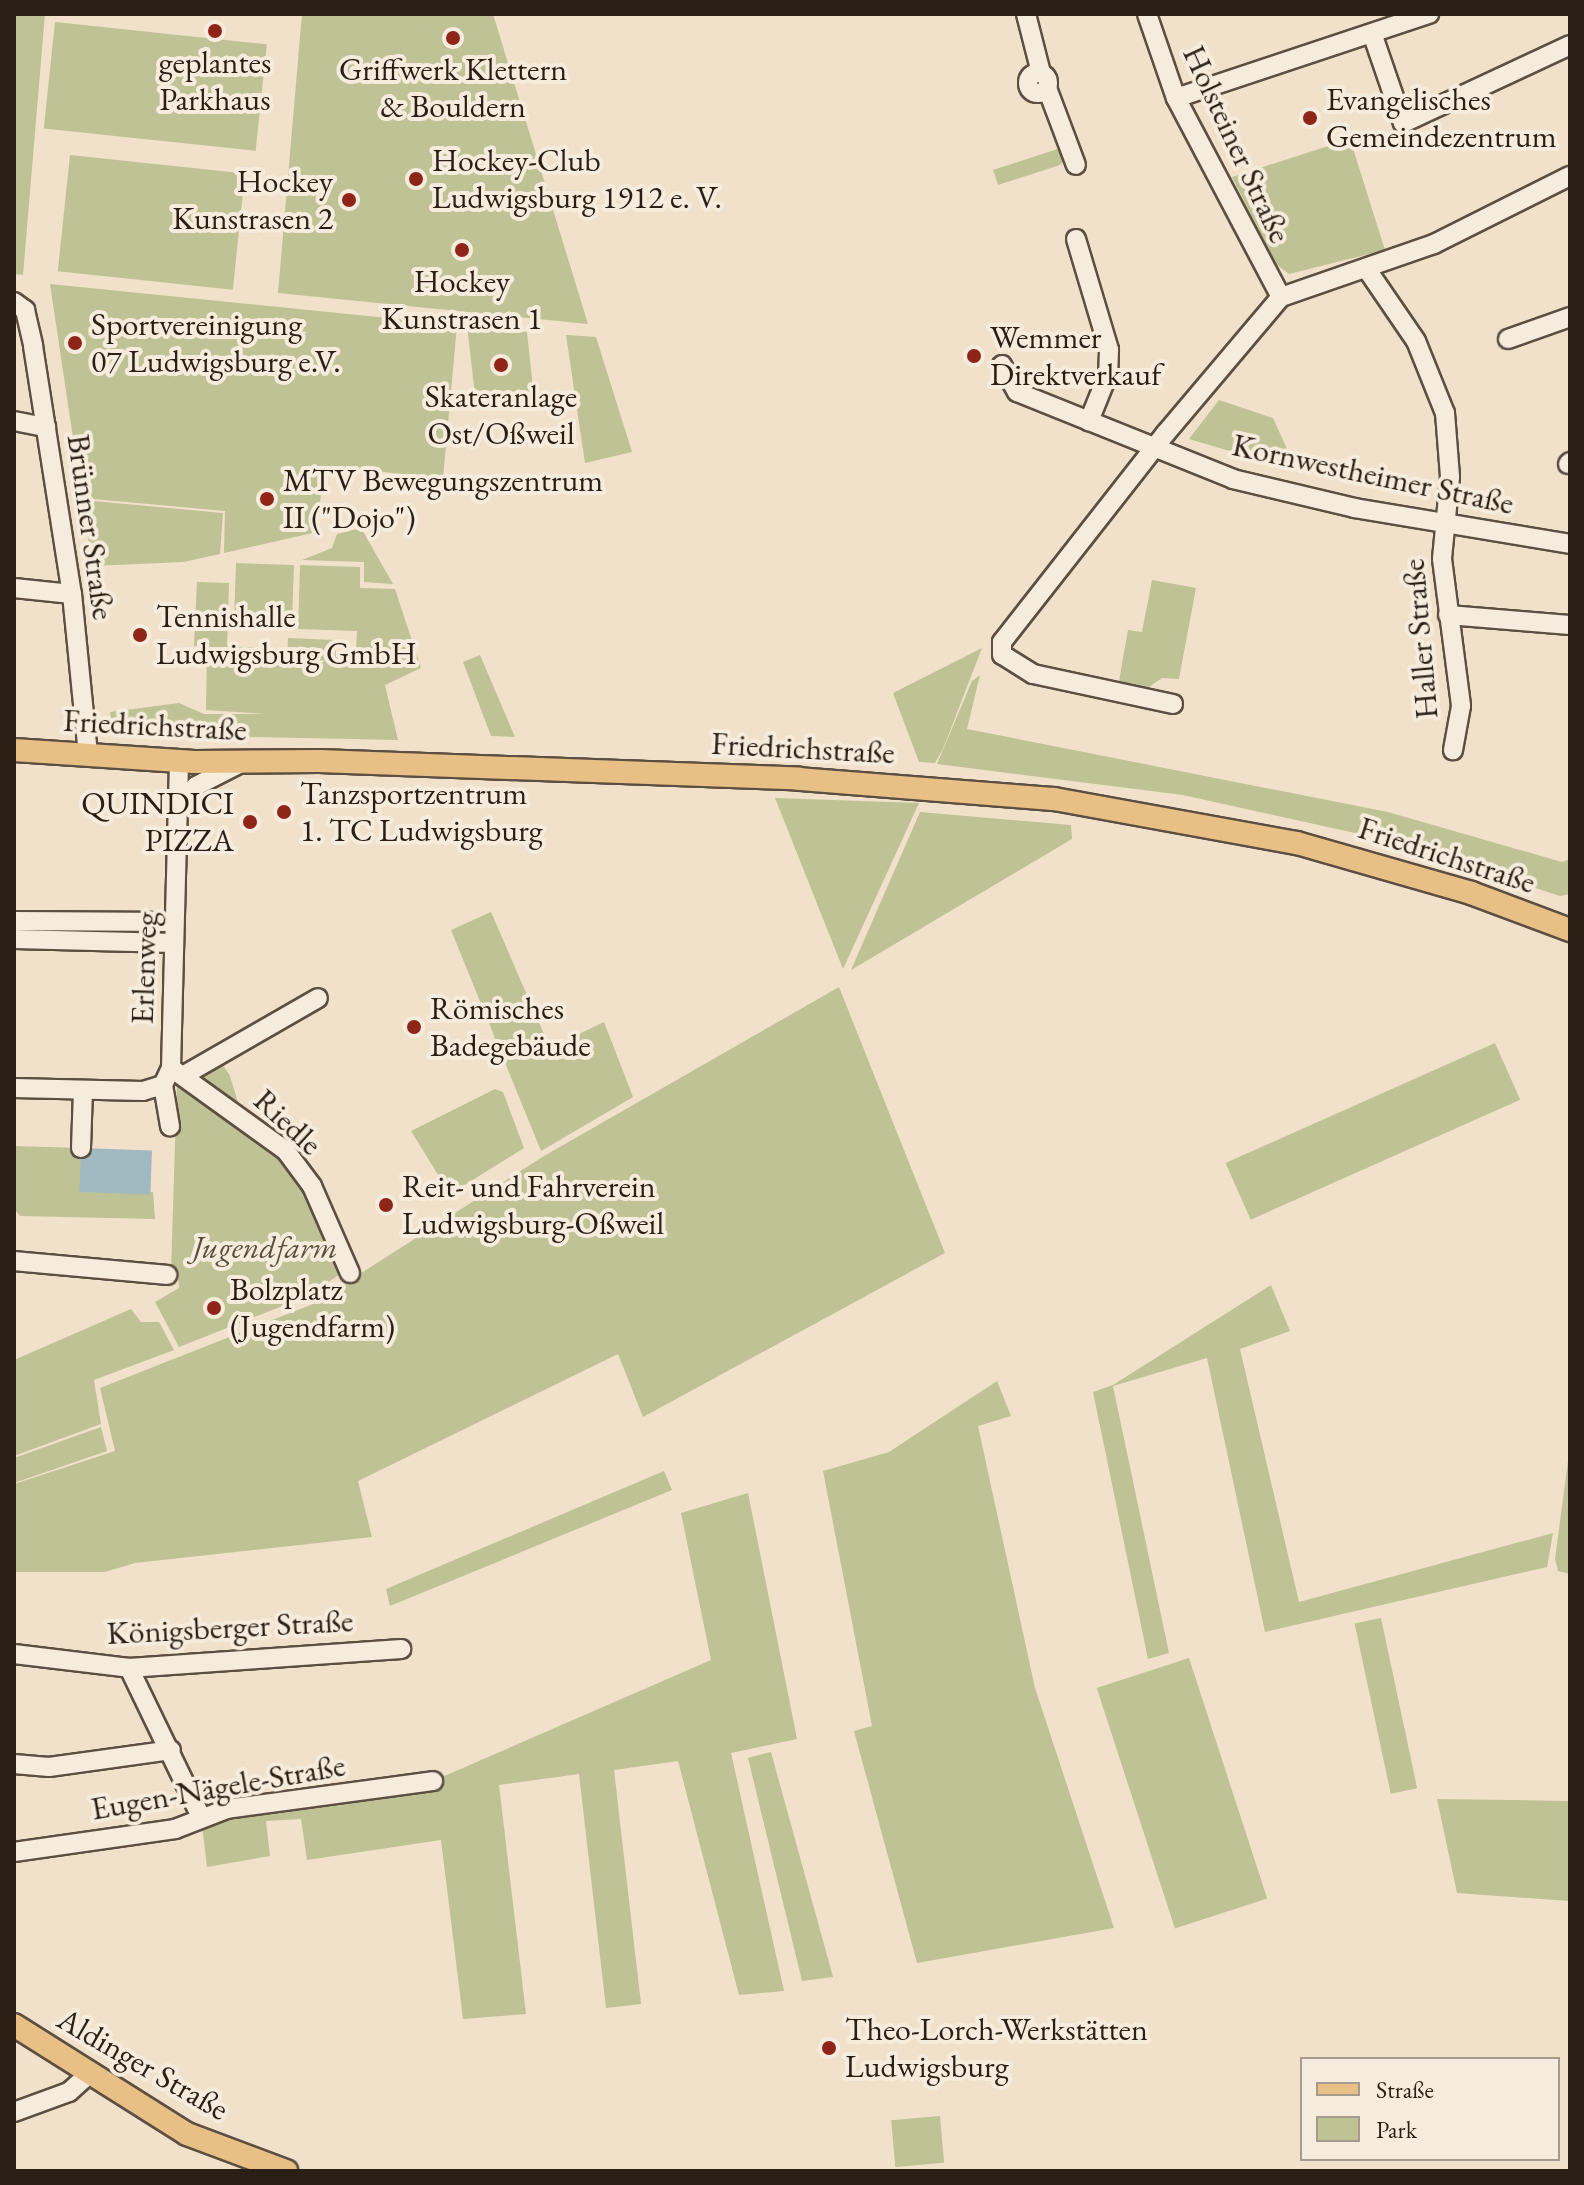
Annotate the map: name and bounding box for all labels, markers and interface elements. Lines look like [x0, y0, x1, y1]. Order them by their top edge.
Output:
marker: geplantes Parkhaus [206, 22, 224, 40]
marker: Griffwerk Klettern & Bouldern [444, 29, 462, 47]
street label: Holsteiner Straße [1175, 39, 1299, 249]
place label: geplantes Parkhaus [159, 44, 271, 119]
place label: Griffwerk Klettern & Bouldern [339, 51, 567, 126]
place label: Evangelisches Gemeindezentrum [1326, 81, 1557, 156]
marker: Evangelisches Gemeindezentrum [1301, 109, 1319, 127]
place label: Hockey-Club Ludwigsburg 1912 e. V. [432, 142, 722, 217]
place label: Hockey Kunstrasen 2 [172, 163, 333, 238]
marker: Hockey-Club Ludwigsburg 1912 e. V. [407, 170, 425, 188]
marker: Hockey Kunstrasen 2 [340, 191, 358, 209]
marker: Hockey Kunstrasen 1 [453, 241, 471, 259]
place label: Hockey Kunstrasen 1 [382, 263, 542, 338]
place label: Sportvereinigung 07 Ludwigsburg e.V. [91, 306, 341, 381]
place label: Wemmer Direktverkauf [990, 319, 1161, 394]
marker: Sportvereinigung 07 Ludwigsburg e.V. [66, 334, 84, 352]
marker: Wemmer Direktverkauf [965, 347, 983, 365]
marker: Skateranlage Ost/Oßweil [492, 356, 510, 374]
place label: Skateranlage Ost/Oßweil [425, 378, 577, 453]
street label: Kornwestheimer Straße [1229, 425, 1517, 523]
street label: Brünner Straße [59, 432, 123, 622]
place label: MTV Bewegungszentrum II ("Dojo") [283, 462, 603, 537]
marker: MTV Bewegungszentrum II ("Dojo") [258, 490, 276, 508]
street label: Haller Straße [1394, 557, 1446, 721]
place label: Tennishalle Ludwigsburg GmbH [156, 598, 417, 673]
marker: Tennishalle Ludwigsburg GmbH [131, 626, 149, 644]
street label: Friedrichstraße [62, 701, 248, 749]
street label: Friedrichstraße [710, 724, 896, 772]
place label: Tanzsportzentrum 1. TC Ludwigsburg [300, 775, 543, 850]
place label: QUINDICI PIZZA [81, 785, 234, 860]
marker: Tanzsportzentrum 1. TC Ludwigsburg [275, 803, 293, 821]
street label: Friedrichstraße [1354, 808, 1540, 902]
marker: QUINDICI PIZZA [241, 813, 259, 831]
street label: Erlenweg [123, 911, 165, 1025]
place label: Römisches Badegebäude [430, 990, 591, 1065]
marker: Römisches Badegebäude [405, 1018, 423, 1036]
street label: Riedle [246, 1081, 330, 1163]
place label: Reit- und Fahrverein Ludwigsburg-Oßweil [402, 1168, 664, 1243]
marker: Reit- und Fahrverein Ludwigsburg-Oßweil [377, 1196, 395, 1214]
park label: Jugendfarm [193, 1228, 337, 1266]
place label: Bolzplatz (Jugendfarm) [230, 1271, 395, 1346]
marker: Bolzplatz (Jugendfarm) [205, 1299, 223, 1317]
street label: Königsberger Straße [106, 1601, 354, 1653]
street label: Eugen-Nägele-Straße [88, 1746, 348, 1828]
street label: Aldinger Straße [51, 2000, 235, 2128]
place label: Theo-Lorch-Werkstätten Ludwigsburg [845, 2011, 1148, 2086]
marker: Theo-Lorch-Werkstätten Ludwigsburg [820, 2039, 838, 2057]
legend [1300, 2057, 1560, 2161]
text: Straße [1376, 2074, 1434, 2105]
text: Park [1376, 2114, 1417, 2145]

